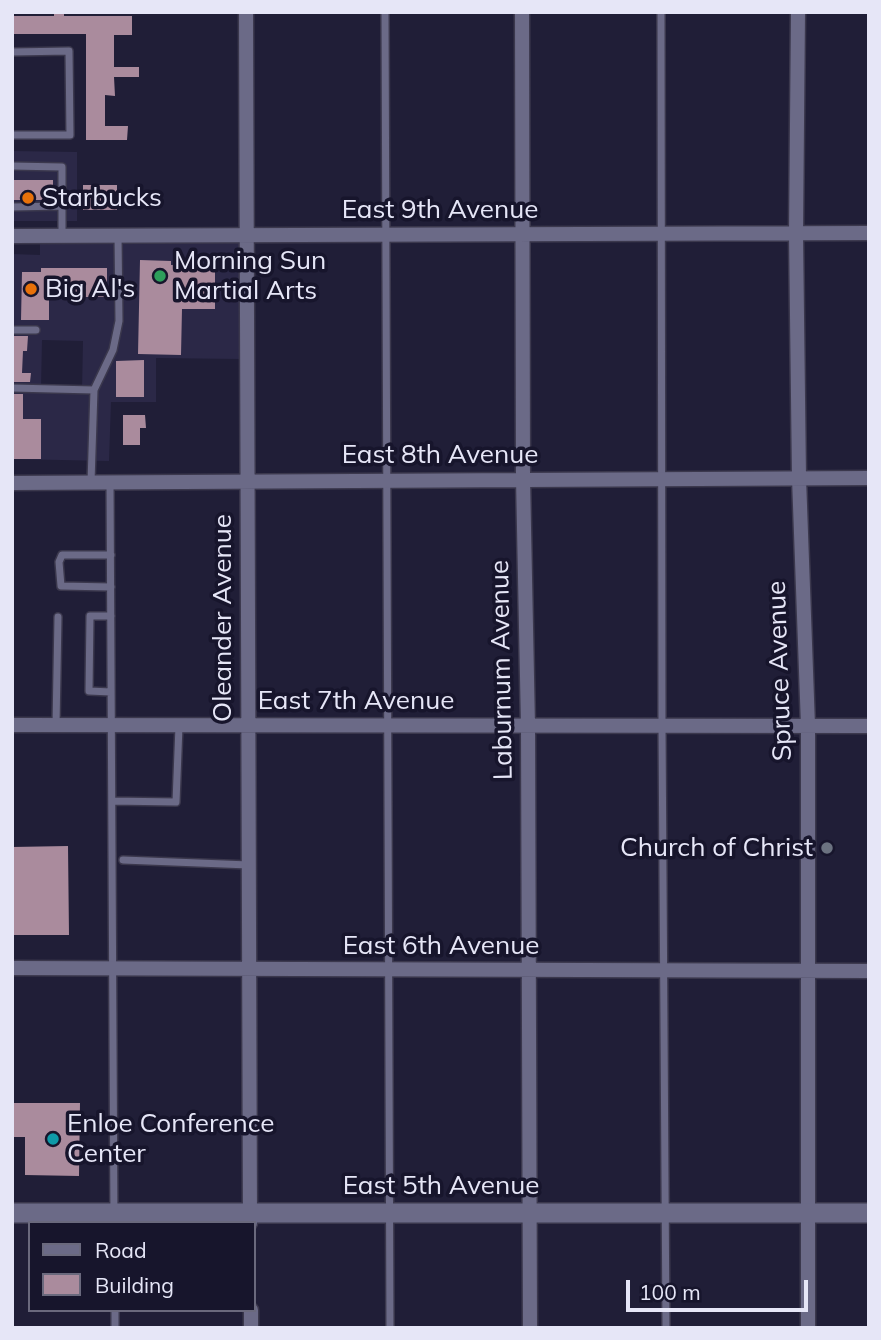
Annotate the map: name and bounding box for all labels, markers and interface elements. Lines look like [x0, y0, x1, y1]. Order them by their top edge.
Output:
place label: Starbucks [42, 182, 162, 214]
marker: Starbucks [20, 190, 36, 206]
street label: East 9th Avenue [342, 194, 538, 226]
place label: Morning Sun Martial Arts [174, 245, 326, 306]
marker: Morning Sun Martial Arts [152, 268, 168, 284]
place label: Big Al's [45, 273, 135, 305]
marker: Big Al's [23, 281, 39, 297]
street label: East 8th Avenue [342, 439, 538, 471]
street label: Oleander Avenue [207, 514, 239, 722]
street label: Laburnum Avenue [484, 560, 520, 780]
street label: Spruce Avenue [761, 580, 799, 762]
street label: East 7th Avenue [258, 685, 454, 717]
place label: Church of Christ [620, 832, 813, 864]
marker: Church of Christ [819, 840, 835, 856]
street label: East 6th Avenue [343, 930, 539, 962]
place label: Enloe Conference Center [67, 1108, 274, 1170]
marker: Enloe Conference Center [45, 1131, 61, 1147]
street label: East 5th Avenue [343, 1170, 539, 1202]
legend [28, 1221, 256, 1312]
text: Road [95, 1237, 146, 1263]
scale bar [629, 1266, 811, 1310]
text: Building [95, 1272, 174, 1298]
text: 100 m [639, 1279, 701, 1305]

